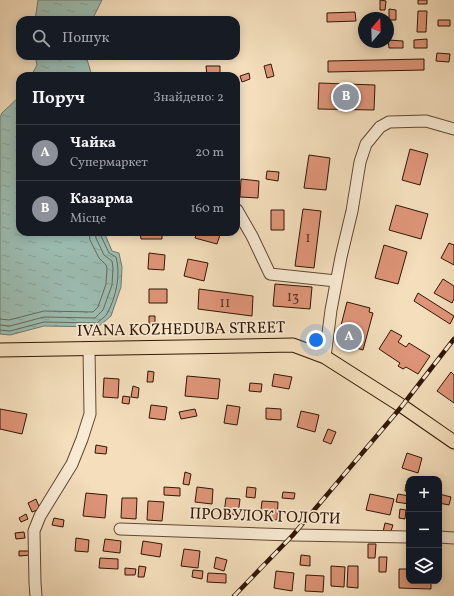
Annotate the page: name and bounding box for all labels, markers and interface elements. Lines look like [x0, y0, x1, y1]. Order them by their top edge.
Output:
north arrow [358, 12, 394, 48]
search box [16, 16, 240, 60]
icon: search [30, 27, 52, 49]
text: Пошук [62, 28, 110, 49]
pin: B [333, 82, 359, 112]
text: Поруч [32, 87, 85, 110]
text: Знайдено: 2 [153, 89, 224, 107]
text: Чайка [70, 133, 116, 154]
text: A [40, 144, 50, 162]
text: 20 m [195, 144, 224, 162]
text: Супермаркет [70, 154, 148, 172]
text: Казарма [70, 189, 133, 210]
text: B [41, 200, 49, 218]
text: 160 m [190, 200, 224, 218]
text: Місце [70, 210, 106, 228]
house number: 1 [305, 229, 311, 248]
house number: 13 [287, 288, 299, 307]
house number: 11 [220, 294, 230, 313]
street label: IVANA KOZHEDUBA STREET [77, 317, 285, 343]
pin: A [336, 322, 362, 352]
your location [306, 330, 326, 350]
map controls [406, 476, 442, 584]
button: + [406, 476, 442, 512]
street label: ПРОВУЛОК ГОЛОТИ [189, 503, 341, 531]
button: − [406, 512, 442, 548]
button: layers [406, 548, 442, 584]

